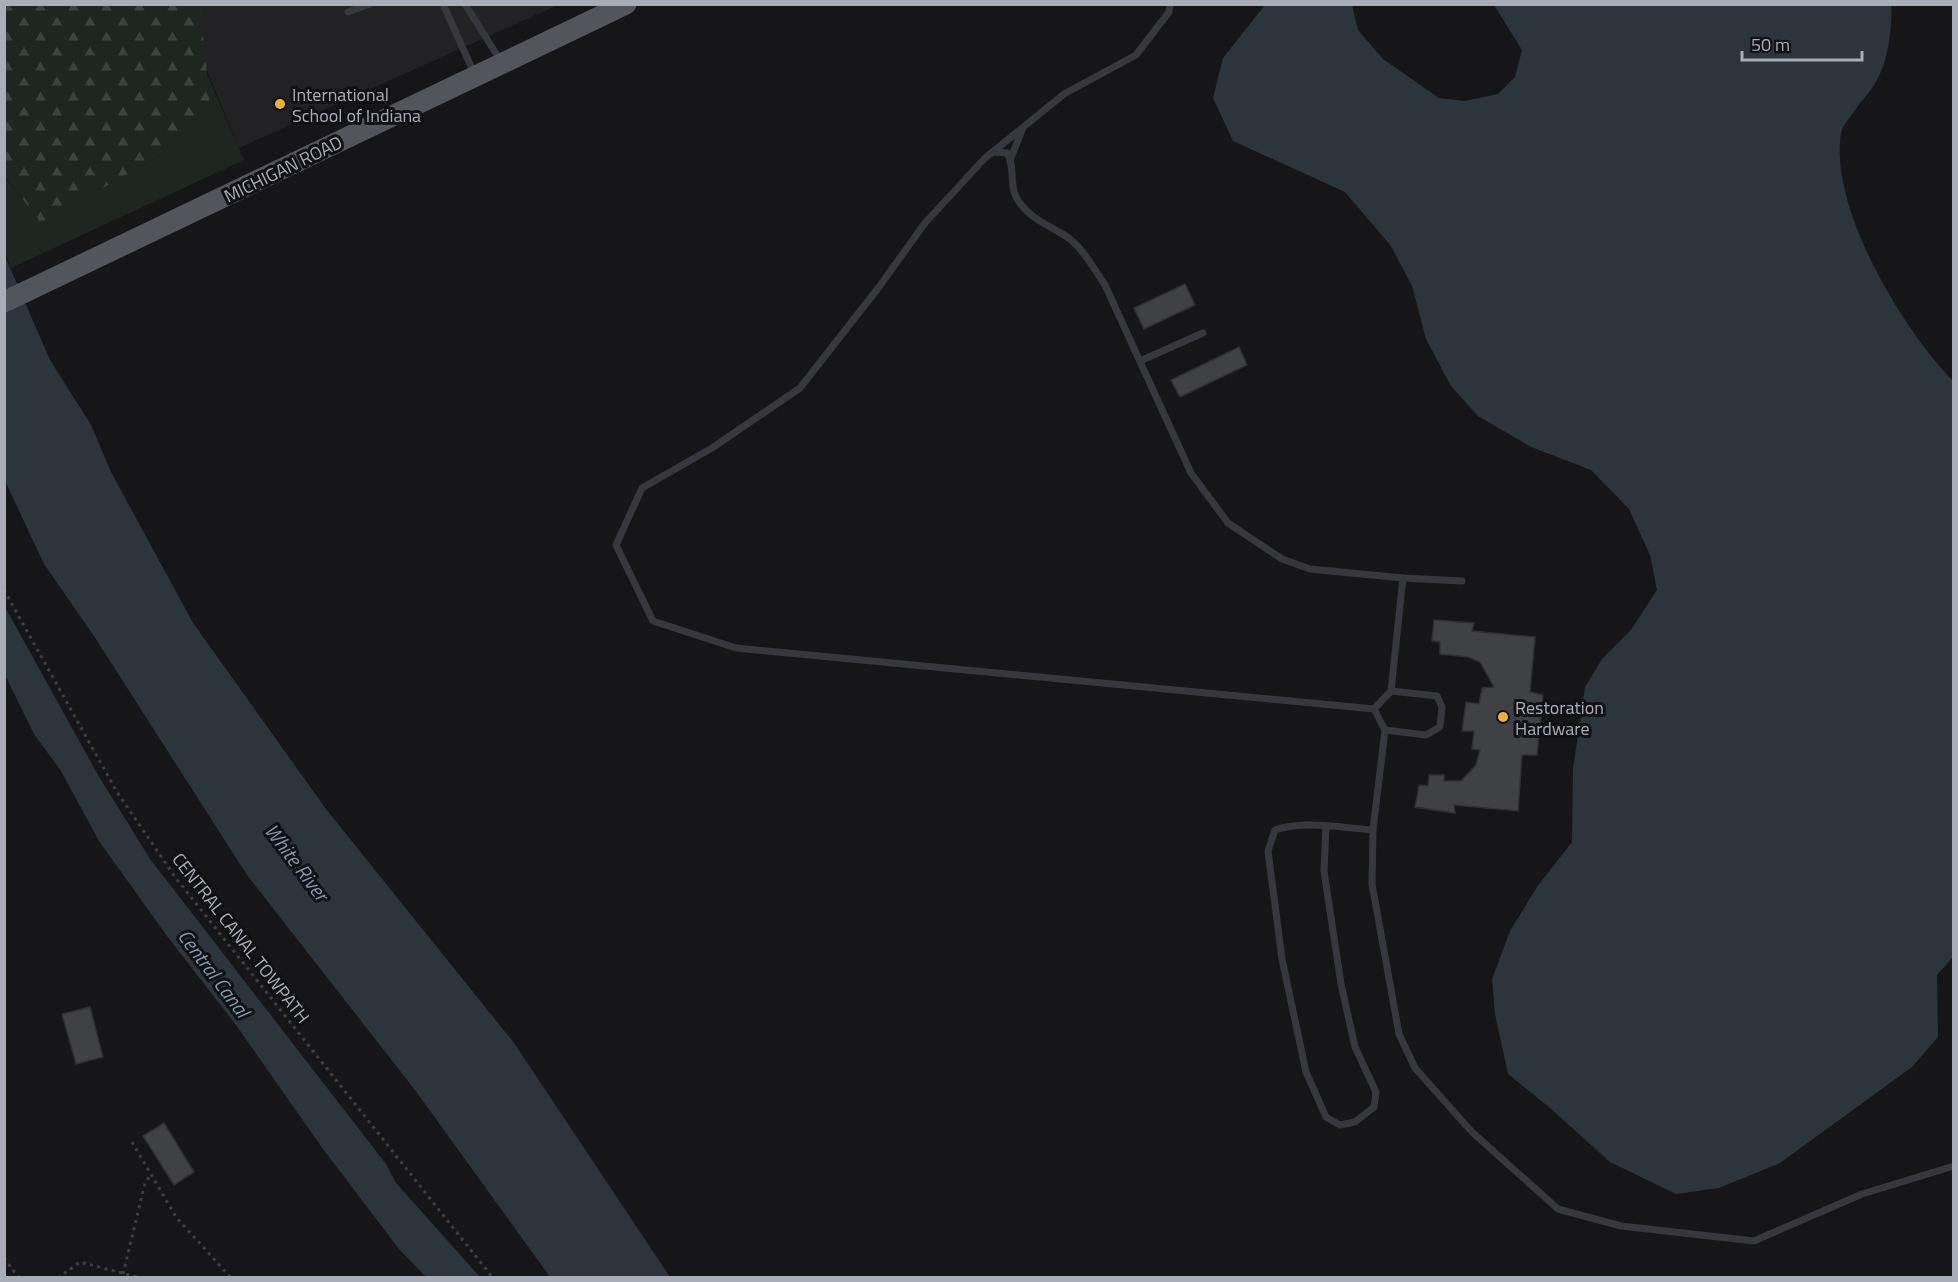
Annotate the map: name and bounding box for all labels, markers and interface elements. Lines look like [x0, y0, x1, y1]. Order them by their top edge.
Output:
scale bar [1742, 24, 1862, 62]
text: 50 m [1751, 31, 1790, 58]
place label: International School of Indiana [292, 81, 421, 129]
marker: International School of Indiana [273, 97, 287, 111]
street label: MICHIGAN ROAD [219, 129, 347, 209]
place label: Restoration Hardware [1515, 694, 1604, 742]
marker: Restoration Hardware [1496, 710, 1510, 724]
water label: White River [257, 817, 338, 910]
street label: CENTRAL CANAL TOWPATH [166, 847, 316, 1029]
water label: Central Canal [170, 922, 259, 1026]

